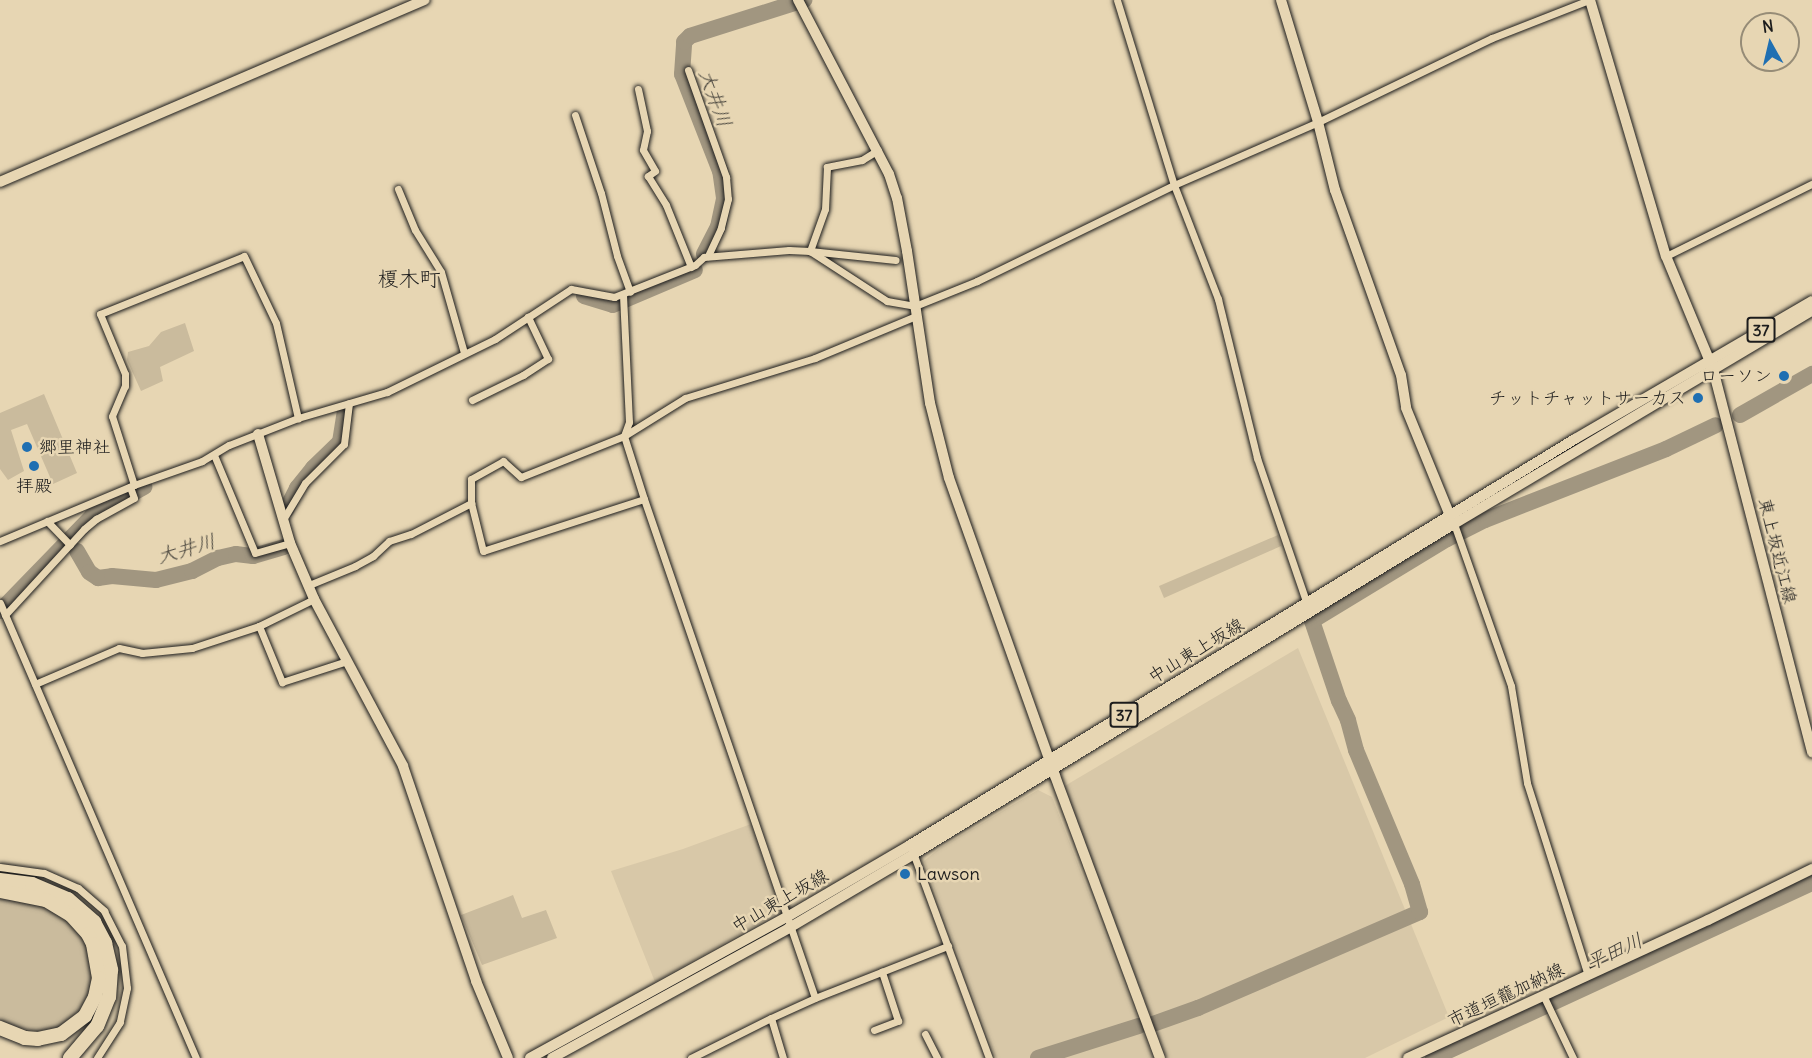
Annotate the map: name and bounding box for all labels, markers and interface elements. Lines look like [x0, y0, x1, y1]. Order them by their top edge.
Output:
north arrow [1740, 12, 1800, 72]
text: N [1761, 15, 1775, 37]
water label: 大井川 [694, 66, 738, 130]
district label: 榎木町 [378, 266, 440, 292]
road number: 37 [1746, 317, 1776, 343]
place label: ローソン [1700, 365, 1772, 387]
marker: ローソン [1777, 369, 1791, 383]
place label: チットチャットサーカス [1488, 387, 1686, 409]
marker: チットチャットサーカス [1691, 391, 1705, 405]
place label: 郷里神社 [39, 436, 111, 458]
marker: 郷里神社 [20, 440, 34, 454]
marker: 拝殿 [27, 459, 41, 473]
place label: 拝殿 [16, 475, 52, 497]
street label: 東上坂近江線 [1753, 496, 1801, 606]
water label: 大井川 [154, 528, 218, 568]
street label: 中山東上坂線 [1144, 614, 1248, 688]
road number: 37 [1109, 702, 1139, 728]
place label: Lawson [917, 863, 980, 885]
street label: 中山東上坂線 [728, 865, 832, 937]
marker: Lawson [898, 867, 912, 881]
water label: 平田川 [1582, 927, 1646, 975]
street label: 市道垣籠加納線 [1444, 959, 1568, 1031]

